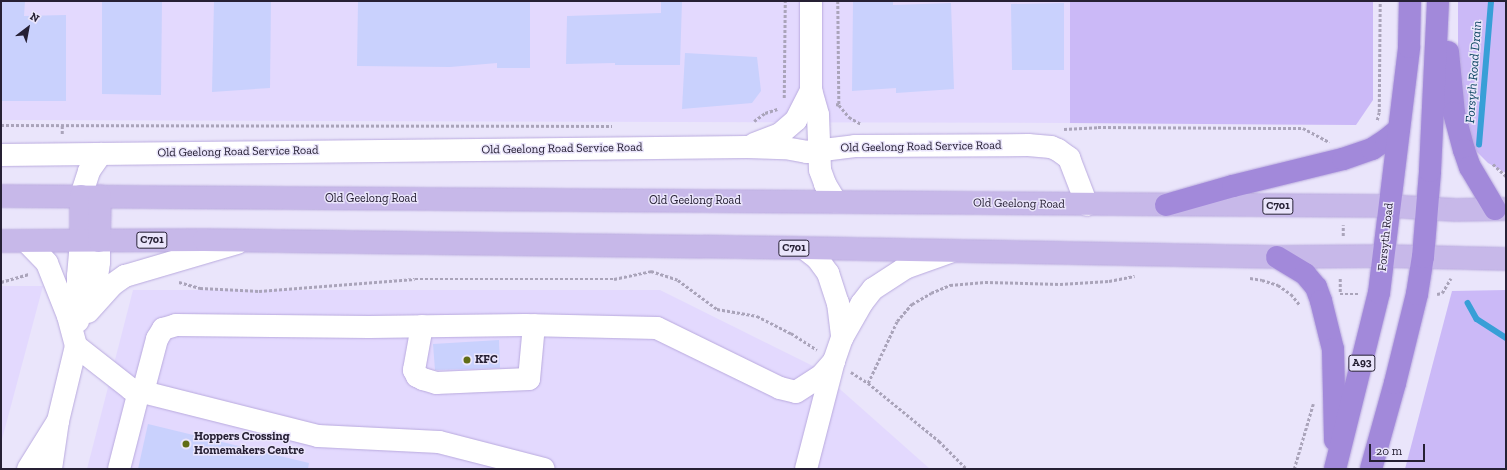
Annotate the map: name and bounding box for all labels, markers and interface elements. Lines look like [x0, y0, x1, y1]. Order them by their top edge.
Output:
north arrow [8, 8, 48, 48]
text: N [28, 10, 42, 25]
water label: Forsyth Road Drain [1463, 20, 1485, 124]
street label: Old Geelong Road Service Road [840, 138, 1002, 156]
street label: Old Geelong Road Service Road [481, 140, 643, 158]
street label: Old Geelong Road Service Road [157, 143, 319, 161]
street label: Old Geelong Road [325, 192, 417, 206]
street label: Old Geelong Road [649, 194, 741, 208]
street label: Old Geelong Road [973, 196, 1065, 212]
road number: C701 [1262, 197, 1294, 215]
street label: Forsyth Road [1375, 202, 1397, 272]
road number: C701 [136, 231, 168, 249]
road number: C701 [778, 239, 810, 257]
place label: KFC [475, 353, 498, 367]
road number: A93 [1348, 354, 1376, 372]
marker: KFC [462, 355, 472, 365]
place label: Hoppers Crossing Homemakers Centre [194, 430, 304, 458]
scale bar [1371, 436, 1427, 462]
marker: Hoppers Crossing Homemakers Centre [181, 439, 191, 449]
text: 20 m [1376, 444, 1402, 458]

